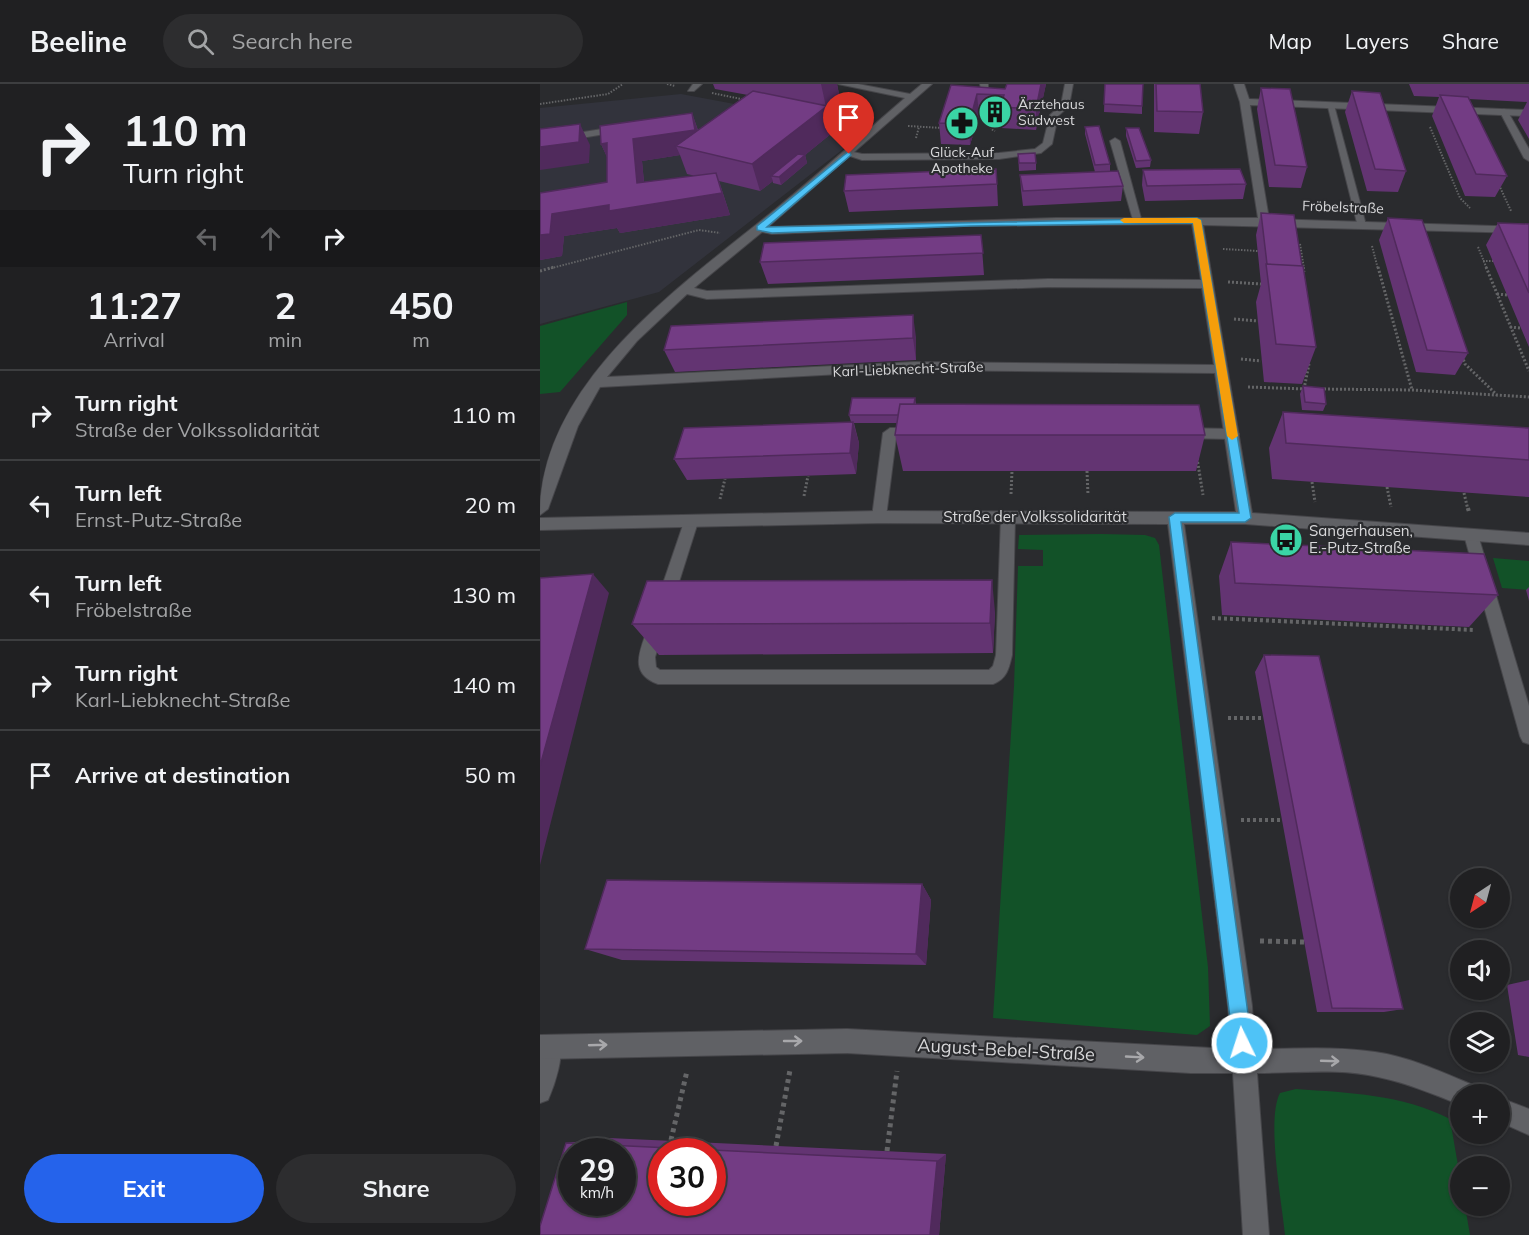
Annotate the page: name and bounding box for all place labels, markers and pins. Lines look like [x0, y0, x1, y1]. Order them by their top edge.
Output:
pin [823, 92, 874, 154]
building icon: Ärztehaus Südwest [977, 94, 1013, 130]
place label: Ärztehaus Südwest [1018, 95, 1085, 129]
pharmacy icon: Glück-Auf Apotheke [944, 105, 980, 141]
place label: Glück-Auf Apotheke [930, 143, 994, 177]
place label: Sangerhausen, E.-Putz-Straße [1309, 521, 1413, 557]
bus stop icon: Sangerhausen, E.-Putz-Straße [1268, 522, 1304, 558]

